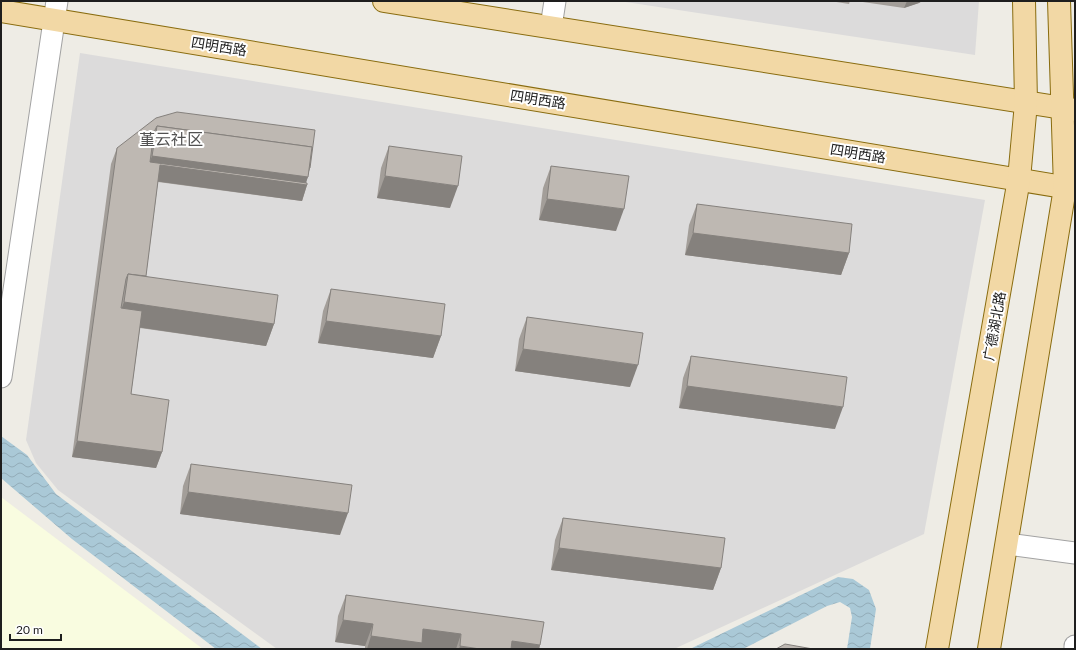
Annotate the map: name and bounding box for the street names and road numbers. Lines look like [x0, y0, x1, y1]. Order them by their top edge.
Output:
street label: 四明西路 [190, 33, 248, 59]
street label: 四明西路 [509, 86, 567, 112]
street label: 四明西路 [829, 140, 887, 166]
street label: 广德湖北路 [980, 290, 1008, 362]

